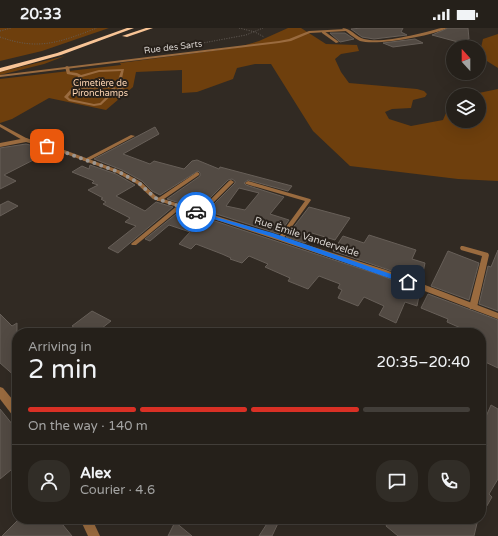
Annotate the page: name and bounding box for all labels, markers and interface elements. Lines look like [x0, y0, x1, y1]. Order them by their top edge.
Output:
text: 20:33 [20, 5, 62, 23]
street label: Rue des Sarts [143, 38, 203, 57]
north arrow [446, 40, 486, 80]
map controls [446, 40, 486, 128]
park label: Cimetière de Pironchamps [72, 78, 128, 99]
button: layers [446, 88, 486, 128]
pin [30, 129, 64, 163]
icon: bag [36, 135, 58, 157]
courier [176, 192, 216, 232]
icon: car [185, 201, 207, 223]
street label: Rue Émile Vandervelde [253, 214, 361, 260]
pin [391, 265, 425, 299]
icon: home [397, 271, 419, 293]
text: Arriving in [28, 339, 92, 355]
text: 20:35–20:40 [377, 353, 470, 371]
text: 2 min [28, 354, 97, 385]
text: On the way · 140 m [28, 418, 148, 434]
button: person [28, 460, 70, 502]
button: chat [376, 460, 418, 502]
button: phone [428, 460, 470, 502]
text: Alex [80, 464, 111, 482]
text: Courier · 4.6 [80, 482, 155, 498]

